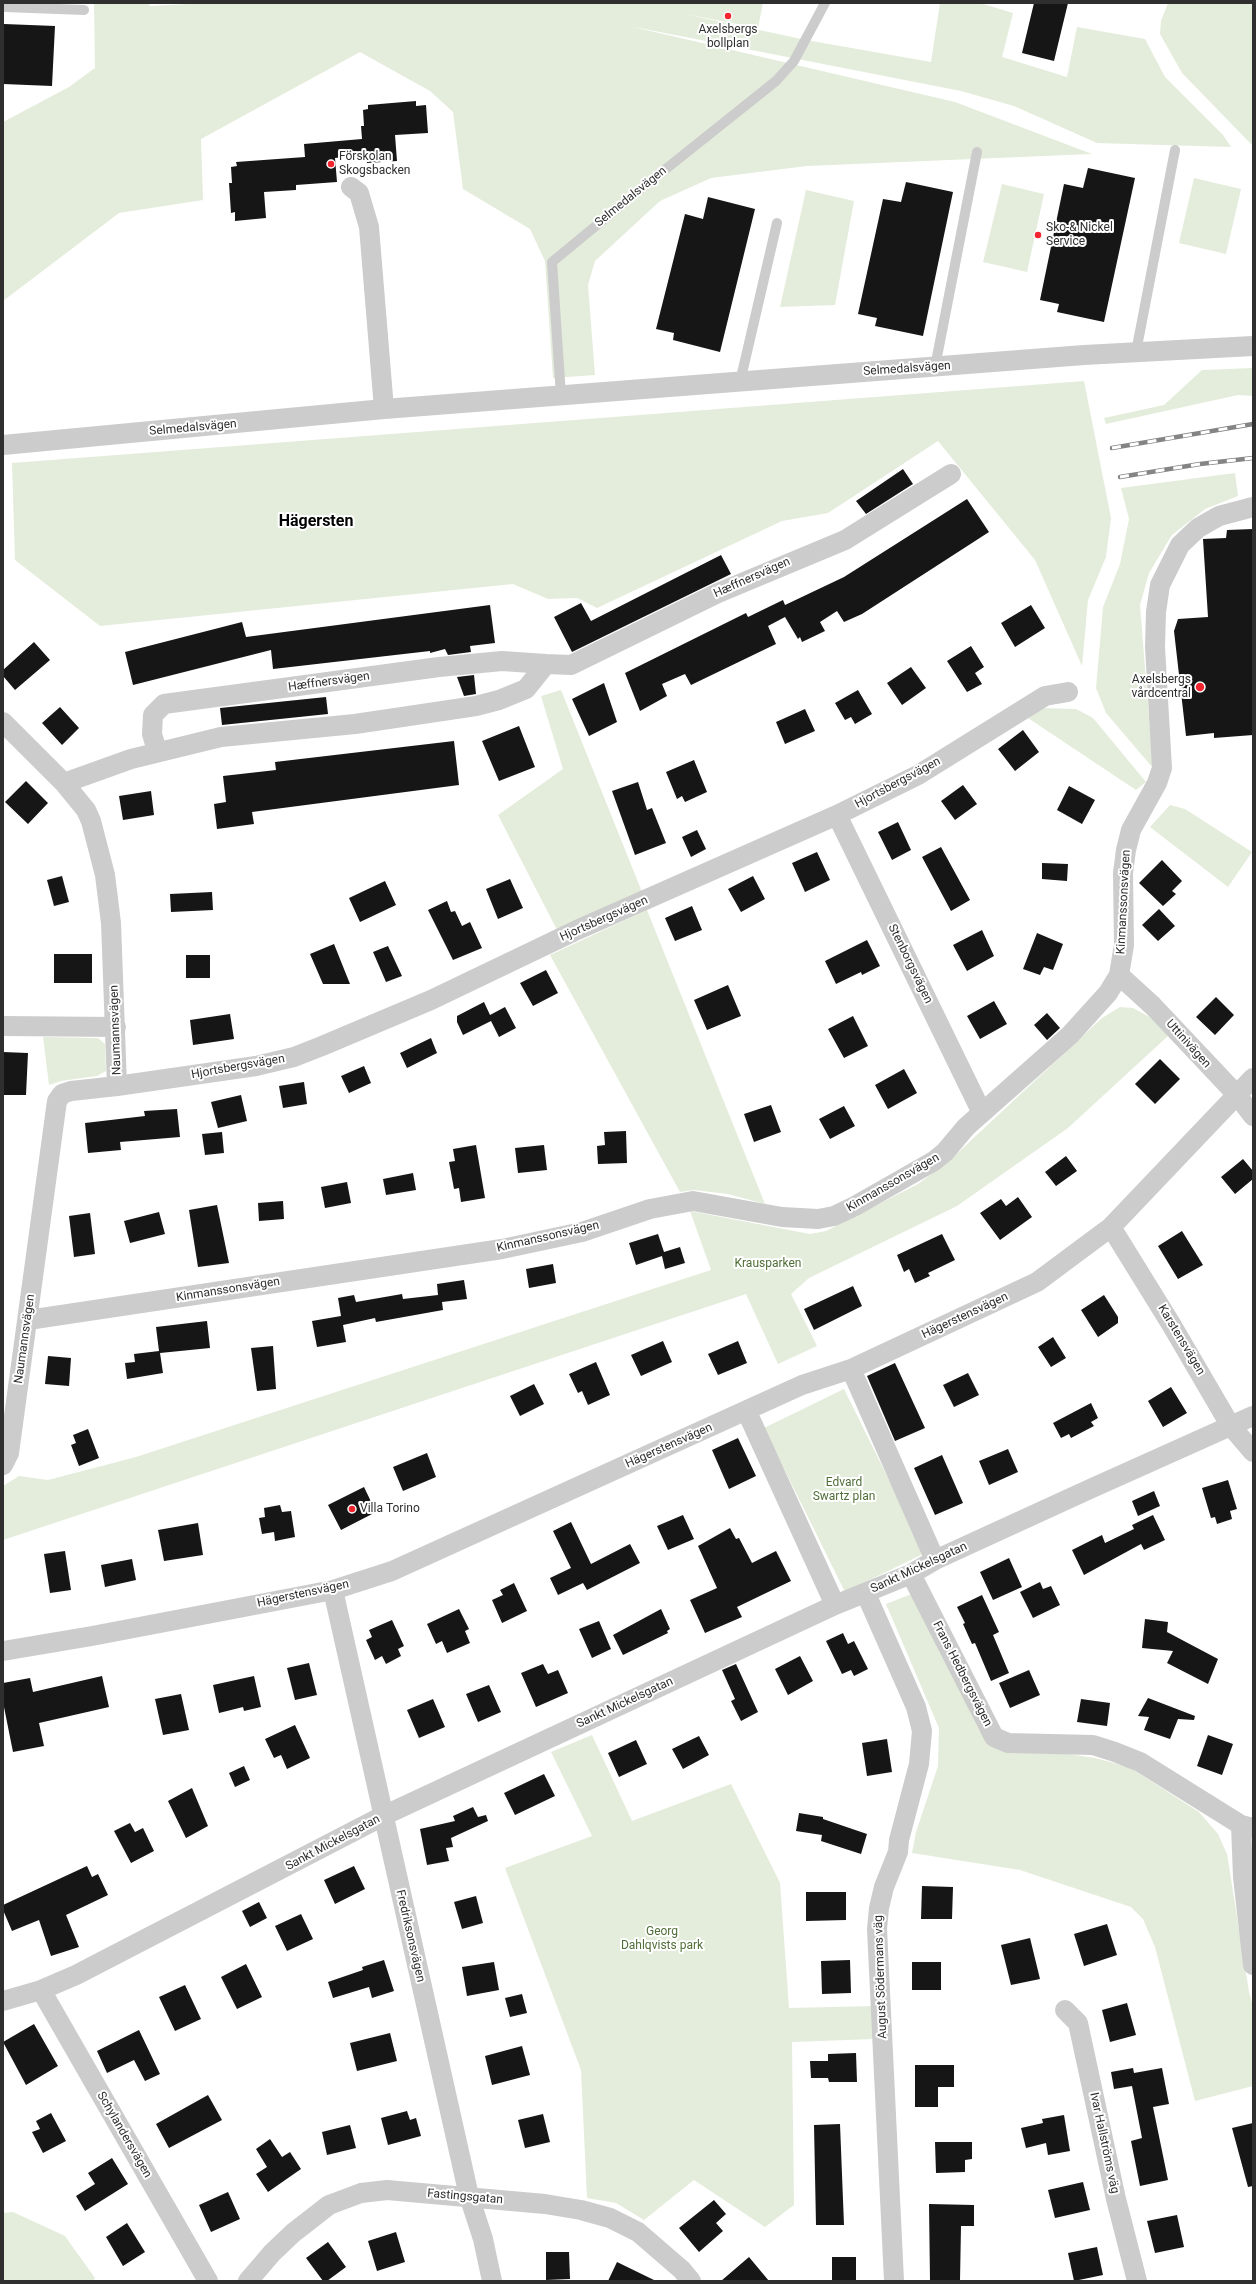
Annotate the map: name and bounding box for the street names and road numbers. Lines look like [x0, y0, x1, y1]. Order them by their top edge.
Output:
street label: Selmedalsvägen [592, 164, 670, 230]
street label: Selmedalsvägen [863, 359, 951, 379]
street label: Selmedalsvägen [149, 417, 237, 439]
street label: Hæffnersvägen [711, 555, 793, 601]
street label: Hæffnersvägen [287, 669, 371, 695]
street label: Hjortsbergsvägen [853, 754, 943, 812]
street label: Kinmanssonsvägen [1114, 849, 1134, 955]
street label: Hjortsbergsvägen [558, 893, 650, 945]
street label: Stenborgsvägen [885, 922, 935, 1006]
street label: Naumannsvägen [107, 985, 125, 1075]
street label: Uttinivägen [1163, 1017, 1213, 1071]
street label: Hjortsbergsvägen [190, 1052, 286, 1082]
street label: Kinmanssonsvägen [844, 1151, 942, 1215]
street label: Kinmanssonsvägen [495, 1218, 601, 1256]
street label: Kinmanssonsvägen [175, 1275, 281, 1305]
street label: Hägerstensvägen [920, 1290, 1010, 1342]
street label: Naumannsvägen [12, 1293, 38, 1385]
street label: Karstensvägen [1154, 1302, 1208, 1378]
street label: Hägerstensvägen [623, 1420, 715, 1472]
street label: Sankt Mickelsgatan [869, 1539, 969, 1597]
street label: Hägerstensvägen [256, 1577, 350, 1611]
street label: Frans Hedbergsvägen [929, 1619, 995, 1729]
street label: Sankt Mickelsgatan [575, 1674, 675, 1732]
street label: Sankt Mickelsgatan [283, 1812, 383, 1874]
street label: Fredriksonsvägen [392, 1888, 428, 1984]
street label: August Södermans väg [872, 1915, 890, 2039]
street label: Schylandersvägen [93, 2089, 155, 2181]
street label: Ivar Hallströms väg [1086, 2091, 1122, 2195]
street label: Fastingsgatan [427, 2187, 503, 2207]

